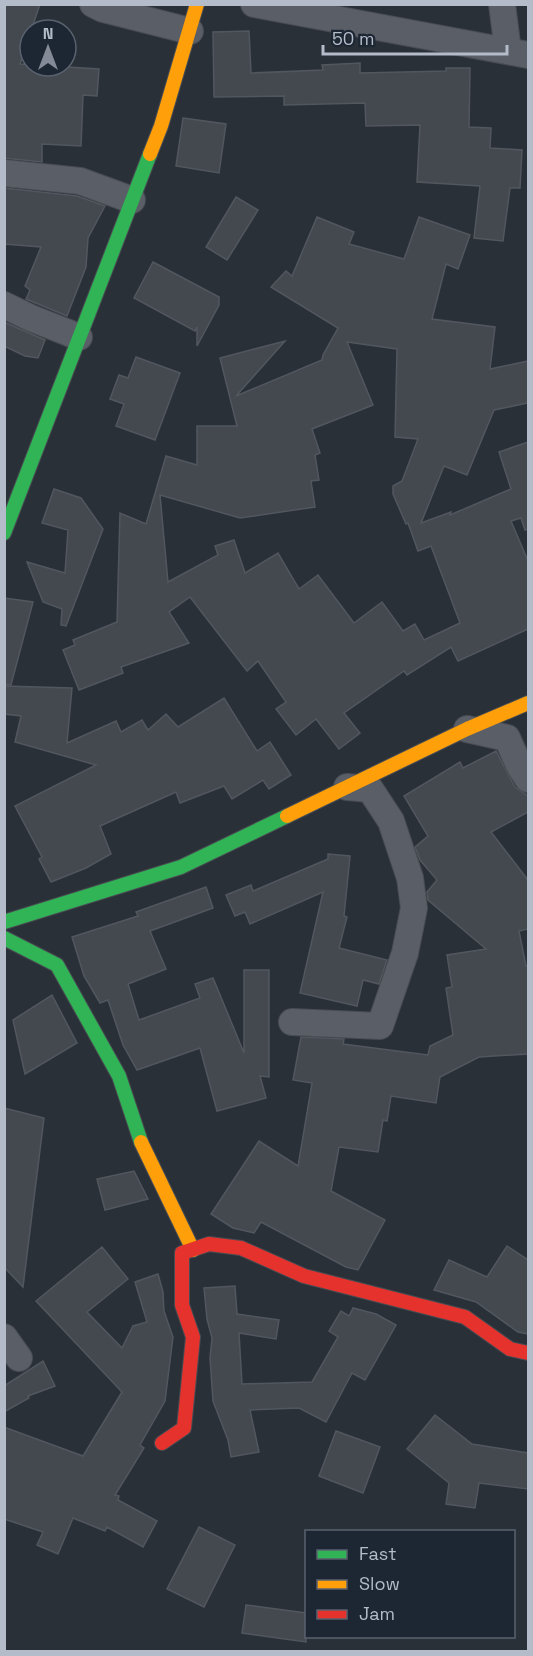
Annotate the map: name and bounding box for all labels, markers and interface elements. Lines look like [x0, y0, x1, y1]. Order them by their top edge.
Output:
north arrow [18, 18, 78, 78]
scale bar [323, 18, 508, 56]
text: N [43, 23, 53, 44]
text: 50 m [332, 27, 374, 50]
legend [305, 1530, 515, 1638]
text: Fast [359, 1542, 396, 1565]
text: Slow [359, 1572, 400, 1595]
text: Jam [359, 1602, 395, 1625]

